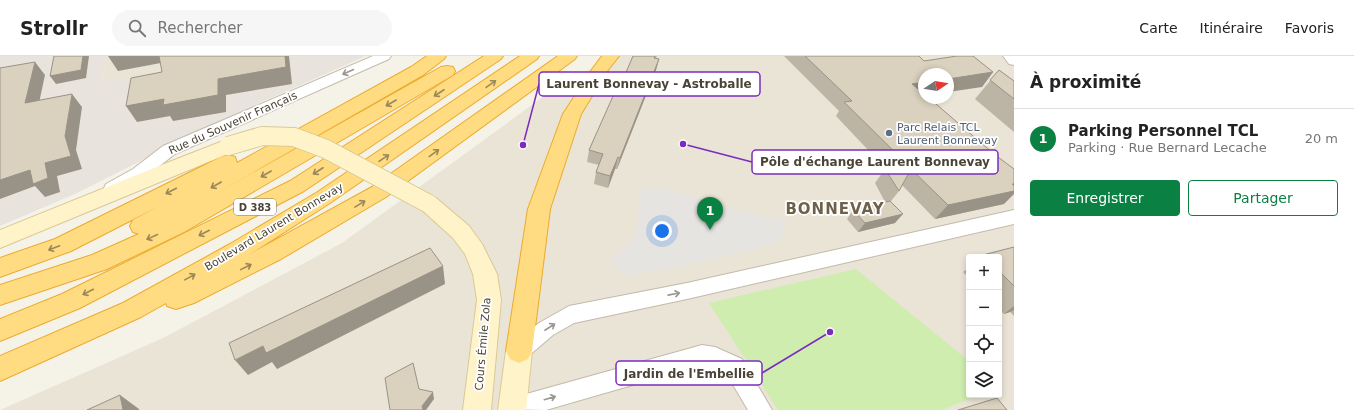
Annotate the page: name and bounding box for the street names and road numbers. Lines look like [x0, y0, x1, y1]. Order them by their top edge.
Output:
street label: Rue du Souvenir Français [167, 89, 299, 157]
street label: Boulevard Laurent Bonnevay [202, 180, 346, 274]
road number: D 383 [234, 199, 276, 215]
street label: Cours Émile Zola [472, 297, 494, 391]

